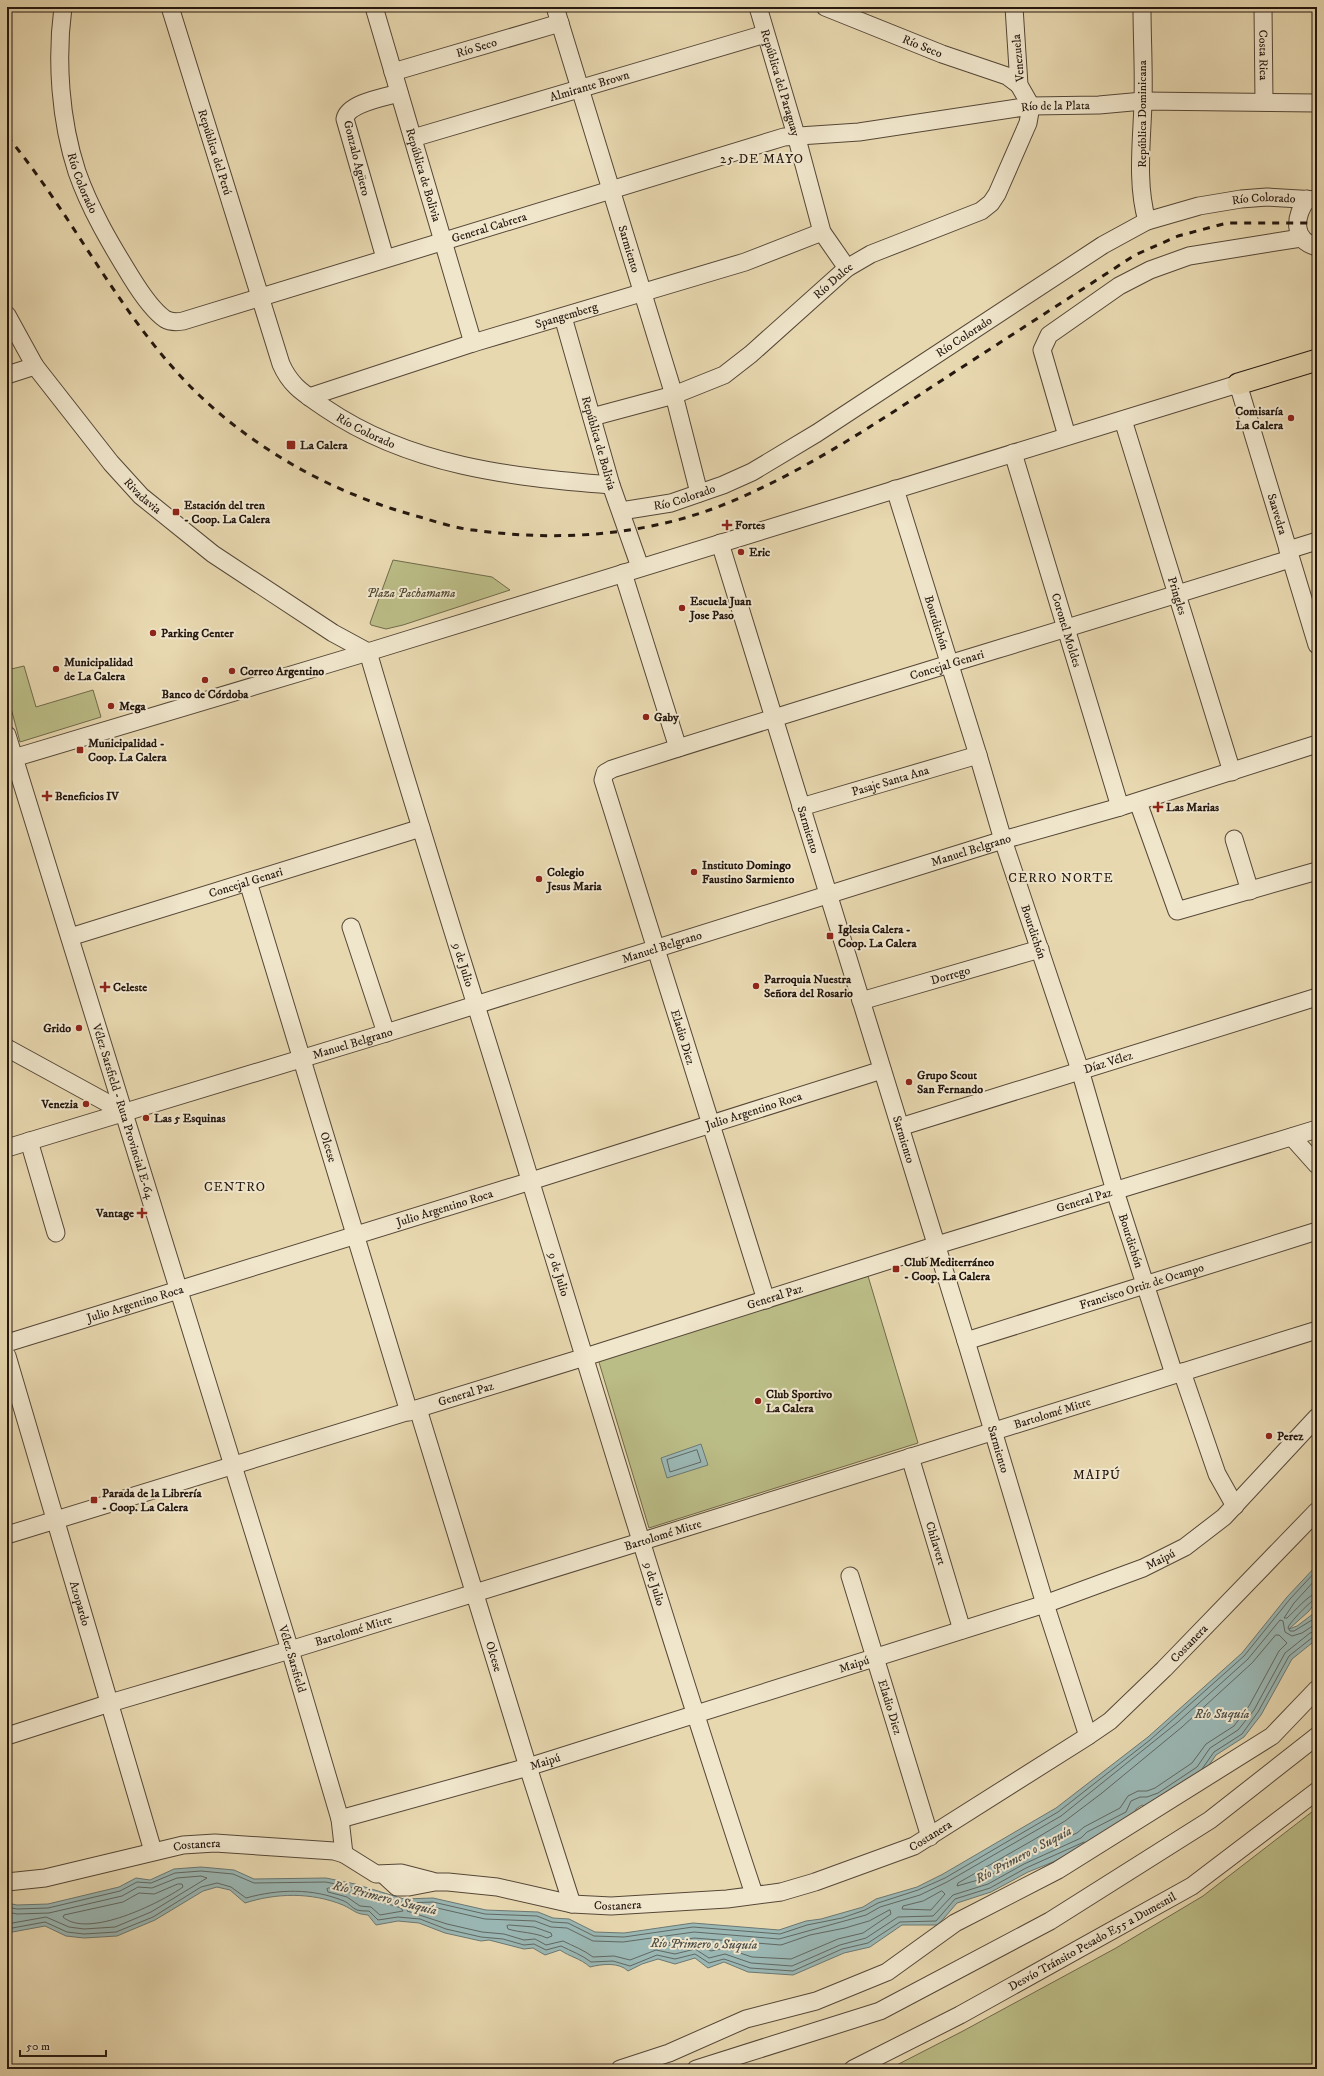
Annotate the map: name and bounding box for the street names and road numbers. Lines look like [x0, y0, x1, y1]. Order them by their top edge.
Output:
street label: República del Paraguay [757, 28, 803, 139]
street label: Costa Rica [1255, 30, 1271, 81]
street label: Río Seco [900, 32, 945, 61]
street label: Venezuela [1009, 33, 1028, 83]
street label: Río Seco [454, 35, 499, 61]
street label: República Dominicana [1135, 59, 1150, 168]
street label: Almirante Brown [548, 67, 632, 105]
street label: Río de la Plata [1020, 98, 1091, 115]
street label: República del Perú [194, 108, 235, 197]
street label: Gonzalo Agüero [340, 119, 373, 198]
street label: República de Bolivia [402, 126, 444, 225]
street label: Río Colorado [64, 151, 101, 216]
street label: Río Colorado [1231, 190, 1296, 208]
street label: General Cabrera [450, 209, 530, 246]
street label: Sarmiento [614, 223, 643, 275]
street label: Río Dulce [810, 259, 855, 303]
street label: Spangemberg [533, 299, 600, 332]
street label: Río Colorado [933, 313, 995, 361]
street label: República de Bolivia [578, 394, 619, 493]
street label: Río Colorado [333, 410, 397, 452]
street label: Rivadavia [120, 475, 165, 518]
street label: Río Colorado [652, 481, 718, 514]
street label: Saavedra [1264, 492, 1290, 537]
street label: Pringles [1164, 575, 1190, 617]
street label: Coronel Moldes [1048, 591, 1084, 669]
street label: Bourdichón [921, 594, 952, 653]
street label: Concejal Genari [908, 647, 986, 684]
street label: Pasaje Santa Ana [850, 763, 932, 800]
street label: Sarmiento [794, 804, 822, 856]
street label: Manuel Belgrano [929, 831, 1013, 870]
street label: Concejal Genari [207, 864, 285, 901]
street label: Bourdichón [1017, 903, 1050, 962]
street label: Manuel Belgrano [620, 928, 704, 967]
street label: 9 de Julio [449, 940, 477, 989]
street label: Dorrego [929, 963, 972, 988]
street label: Eladio Diez [667, 1008, 698, 1067]
street label: Vélez Sarsfield - Ruta Provincial E-64 [88, 1021, 157, 1202]
street label: Manuel Belgrano [311, 1024, 395, 1063]
street label: Díaz Vélez [1082, 1048, 1135, 1077]
street label: Julio Argentino Roca [703, 1089, 805, 1134]
street label: Sarmiento [889, 1114, 918, 1165]
street label: Olcese [316, 1130, 340, 1164]
street label: General Paz [1055, 1185, 1114, 1216]
street label: Julio Argentino Roca [394, 1186, 496, 1230]
street label: Bourdichón [1115, 1212, 1147, 1271]
street label: 9 de Julio [544, 1250, 572, 1298]
street label: Francisco Ortiz de Ocampo [1078, 1260, 1206, 1313]
street label: General Paz [745, 1281, 805, 1313]
street label: Julio Argentino Roca [84, 1282, 186, 1326]
street label: General Paz [436, 1379, 496, 1410]
street label: Bartolomé Mitre [1012, 1394, 1093, 1432]
street label: Sarmiento [984, 1424, 1012, 1475]
street label: Bartolomé Mitre [623, 1516, 703, 1554]
street label: Chilavert [922, 1520, 949, 1567]
street label: Maipú [1143, 1546, 1178, 1573]
street label: 9 de Julio [640, 1559, 668, 1608]
street label: Azopardo [66, 1579, 93, 1628]
street label: Bartolomé Mitre [313, 1612, 394, 1650]
street label: Costanera [1167, 1621, 1212, 1666]
street label: Vélez Sarsfield [275, 1623, 309, 1694]
street label: Olcese [482, 1640, 505, 1674]
street label: Maipú [837, 1653, 871, 1676]
street label: Eladio Diez [874, 1678, 905, 1737]
street label: Maipú [528, 1750, 562, 1774]
street label: Costanera [907, 1817, 955, 1855]
street label: Costanera [172, 1836, 222, 1855]
street label: Desvío Tránsito Pesado E55 a Dumesnil [1006, 1889, 1179, 1995]
street label: Costanera [593, 1897, 643, 1914]

